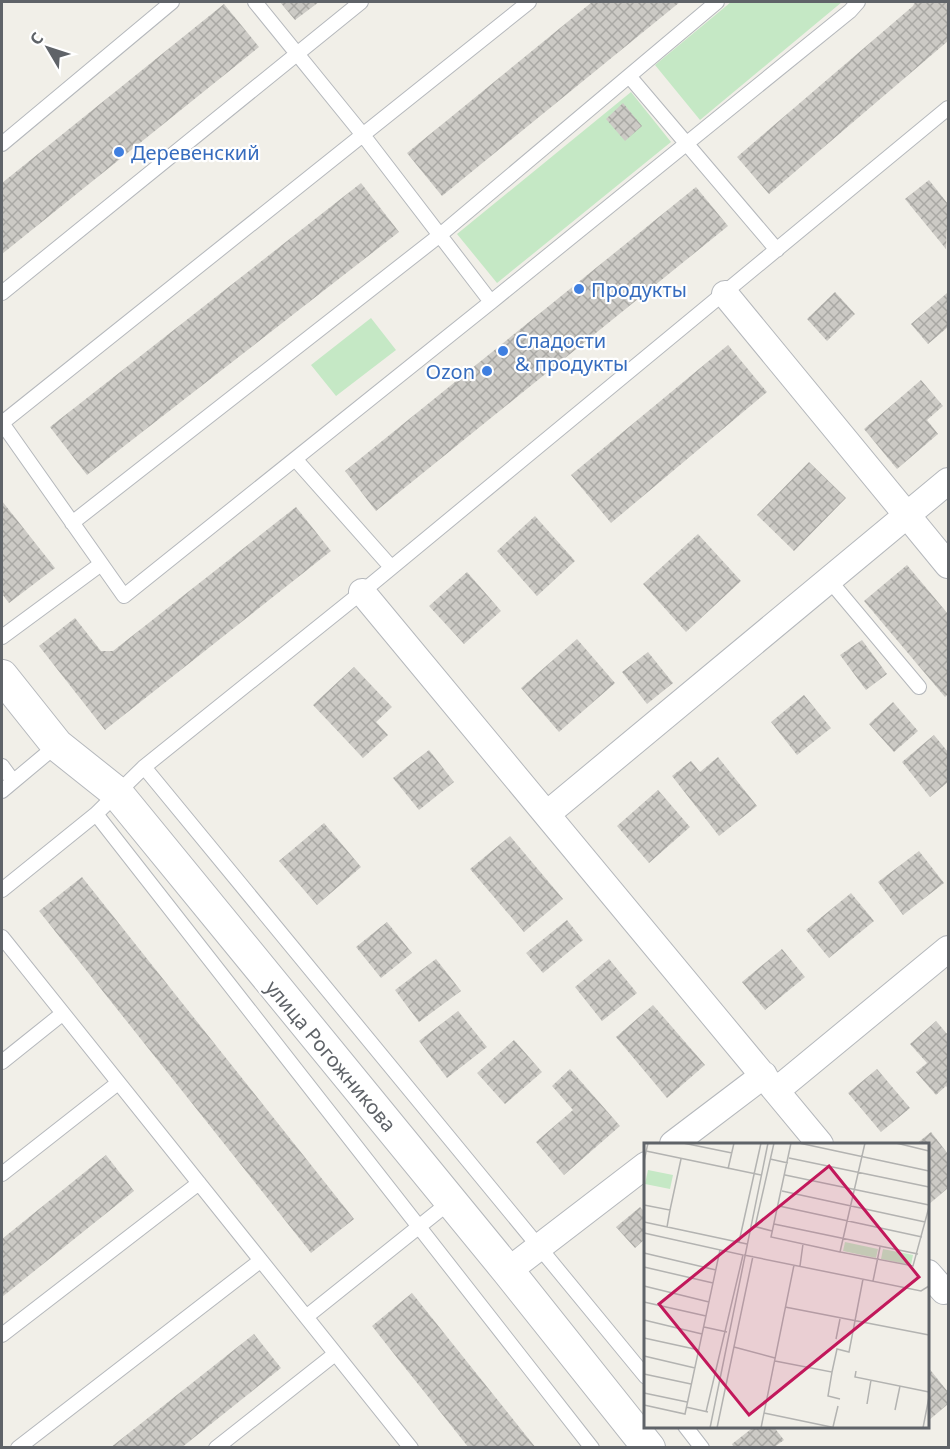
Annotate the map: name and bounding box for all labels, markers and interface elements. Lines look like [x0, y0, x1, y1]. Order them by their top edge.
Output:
north arrow [18, 18, 78, 78]
text: С [25, 28, 48, 49]
place label: Деревенский [131, 139, 260, 166]
marker: Деревенский [112, 145, 126, 159]
place label: Продукты [591, 276, 687, 303]
marker: Продукты [572, 282, 586, 296]
place label: Сладости & продукты [515, 327, 628, 377]
marker: Сладости & продукты [496, 344, 510, 358]
place label: Ozon [426, 358, 475, 385]
marker: Ozon [480, 364, 494, 378]
street label: улица Рогожникова [260, 975, 402, 1137]
inset map [644, 1143, 929, 1428]

